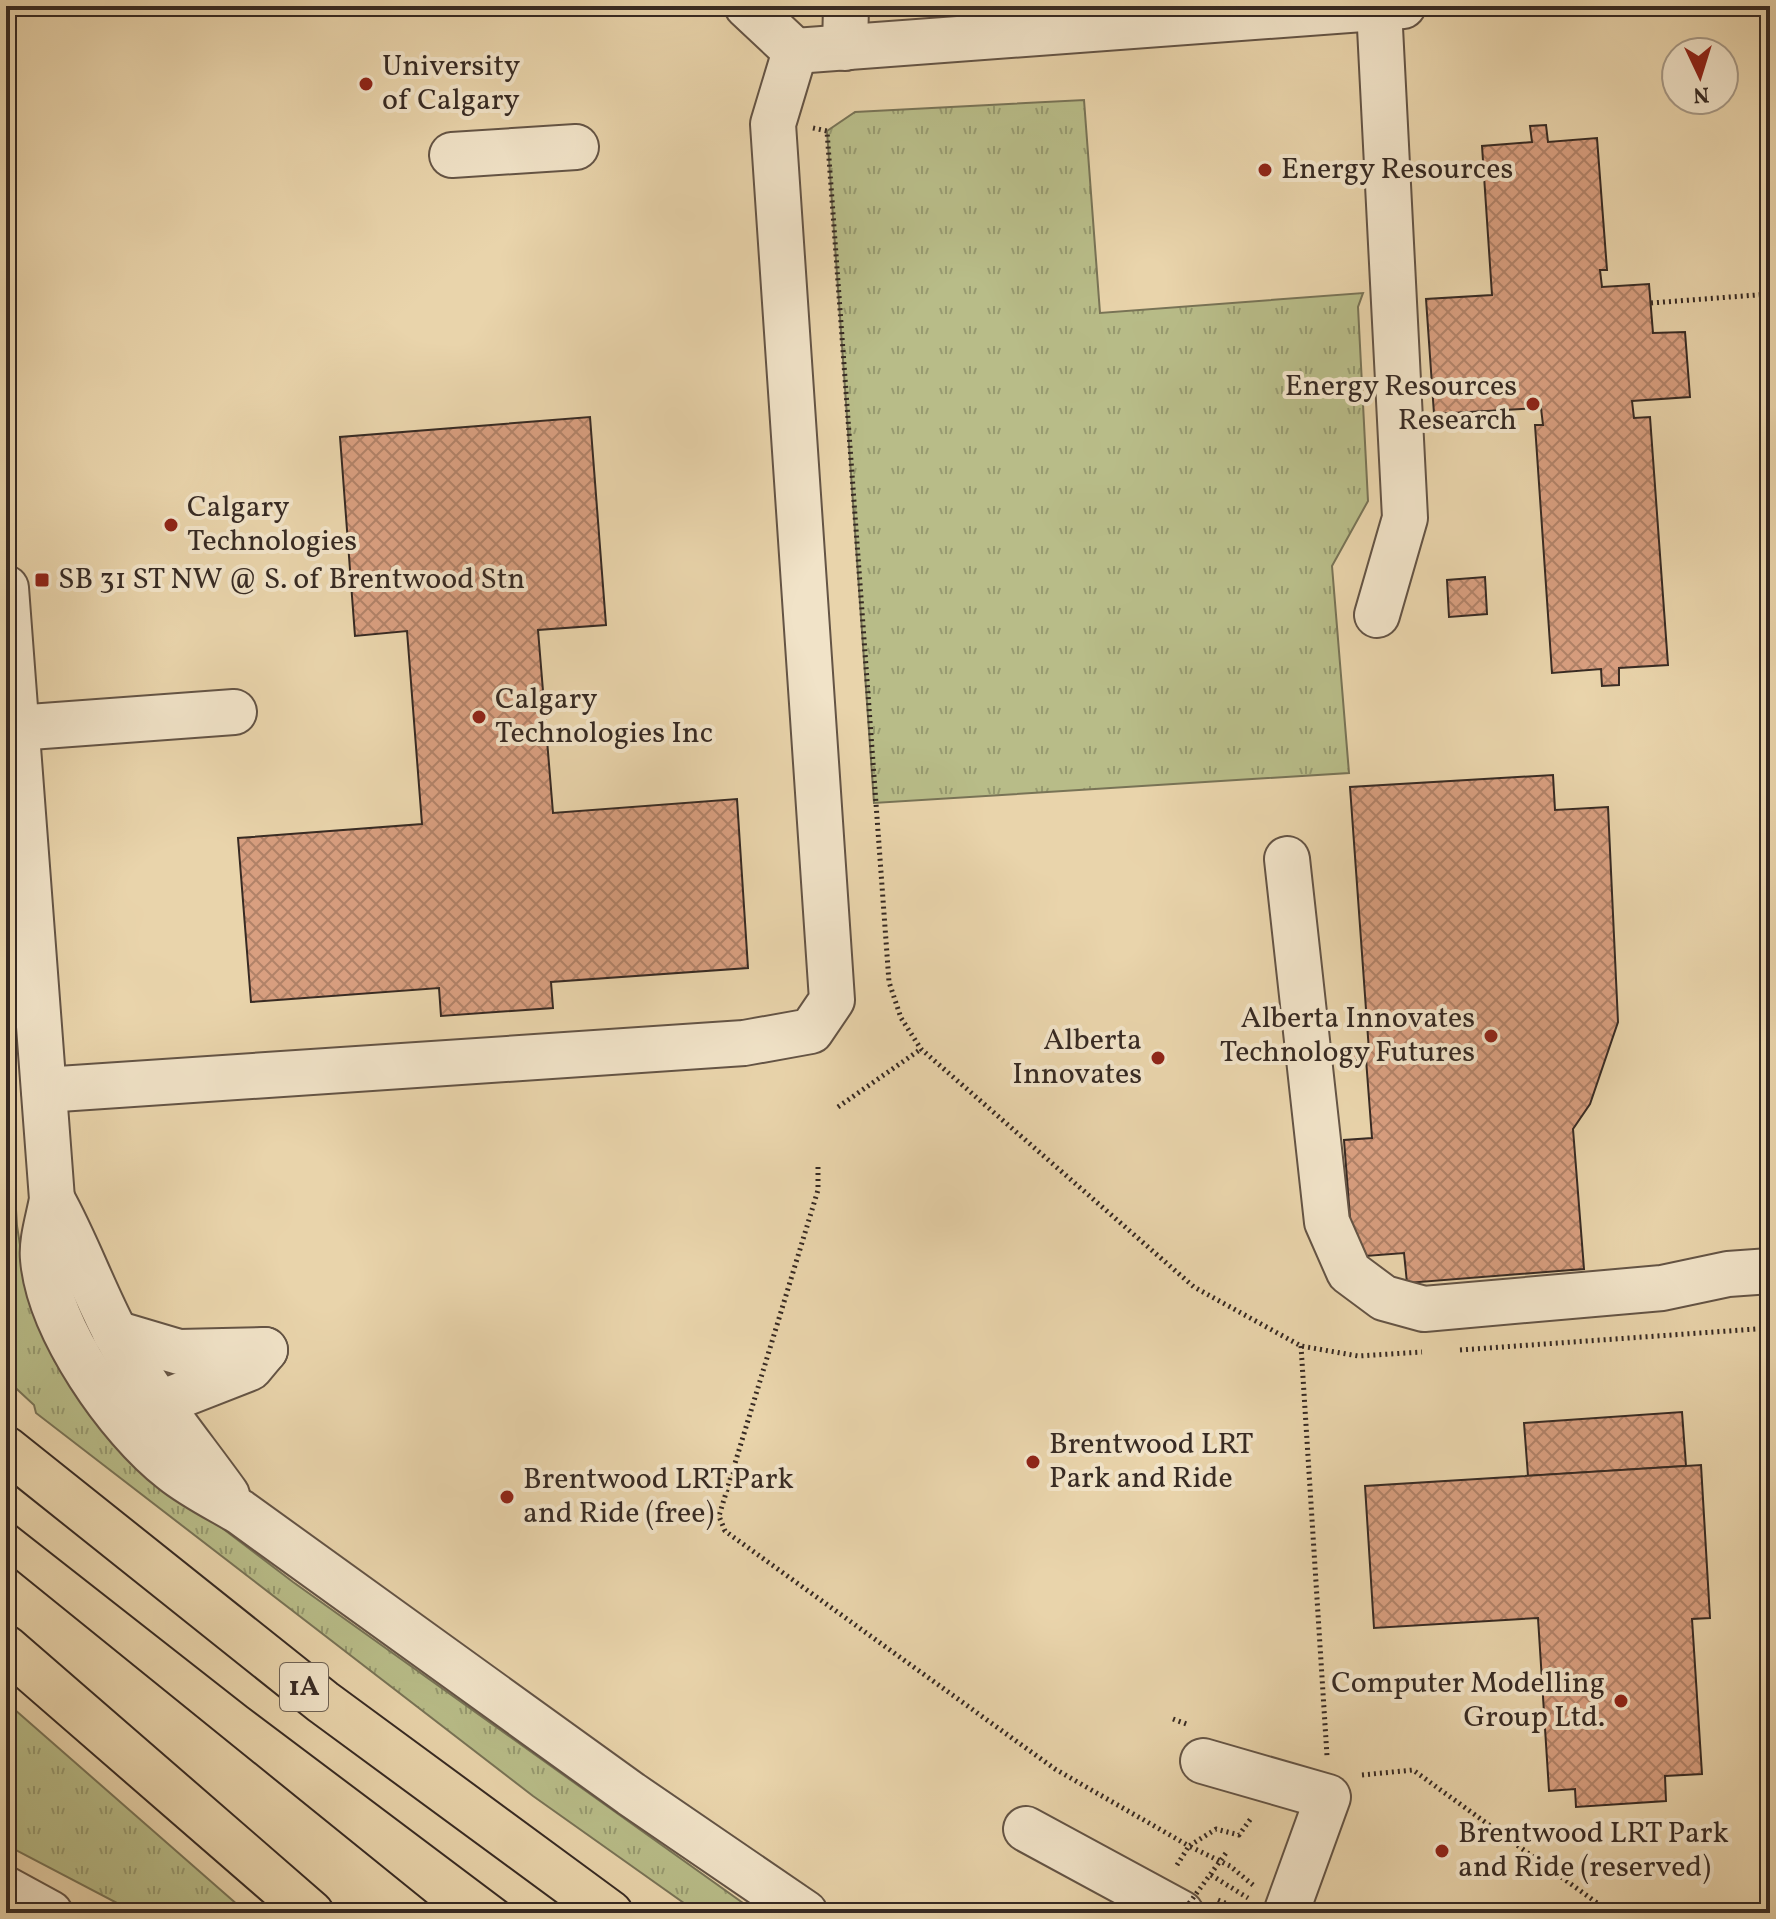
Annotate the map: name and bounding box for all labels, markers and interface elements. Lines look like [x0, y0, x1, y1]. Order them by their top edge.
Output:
north arrow [1660, 36, 1740, 116]
place label: University of Calgary [382, 46, 520, 122]
marker: University of Calgary [357, 75, 375, 93]
text: N [1692, 77, 1710, 109]
place label: Energy Resources [1281, 149, 1513, 191]
marker: Energy Resources [1256, 161, 1274, 179]
place label: Energy Resources Research [1285, 366, 1517, 442]
marker: Energy Resources Research [1524, 395, 1542, 413]
place label: Calgary Technologies [187, 487, 357, 563]
marker: Calgary Technologies [162, 516, 180, 534]
place label: SB 31 ST NW @ S. of Brentwood Stn [58, 559, 525, 601]
marker: SB 31 ST NW @ S. of Brentwood Stn [33, 571, 51, 589]
place label: Calgary Technologies Inc [495, 679, 713, 755]
marker: Calgary Technologies Inc [470, 708, 488, 726]
place label: Alberta Innovates Technology Futures [1220, 998, 1475, 1074]
place label: Alberta Innovates [1012, 1020, 1142, 1096]
marker: Alberta Innovates Technology Futures [1482, 1027, 1500, 1045]
marker: Alberta Innovates [1149, 1049, 1167, 1067]
place label: Brentwood LRT Park and Ride [1049, 1424, 1253, 1500]
marker: Brentwood LRT Park and Ride [1024, 1453, 1042, 1471]
place label: Brentwood LRT Park and Ride (free) [523, 1459, 794, 1535]
marker: Brentwood LRT Park and Ride (free) [498, 1488, 516, 1506]
road number: 1A [280, 1663, 328, 1711]
place label: Computer Modelling Group Ltd. [1331, 1663, 1605, 1739]
marker: Computer Modelling Group Ltd. [1612, 1692, 1630, 1710]
place label: Brentwood LRT Park and Ride (reserved) [1458, 1813, 1729, 1889]
marker: Brentwood LRT Park and Ride (reserved) [1433, 1842, 1451, 1860]

